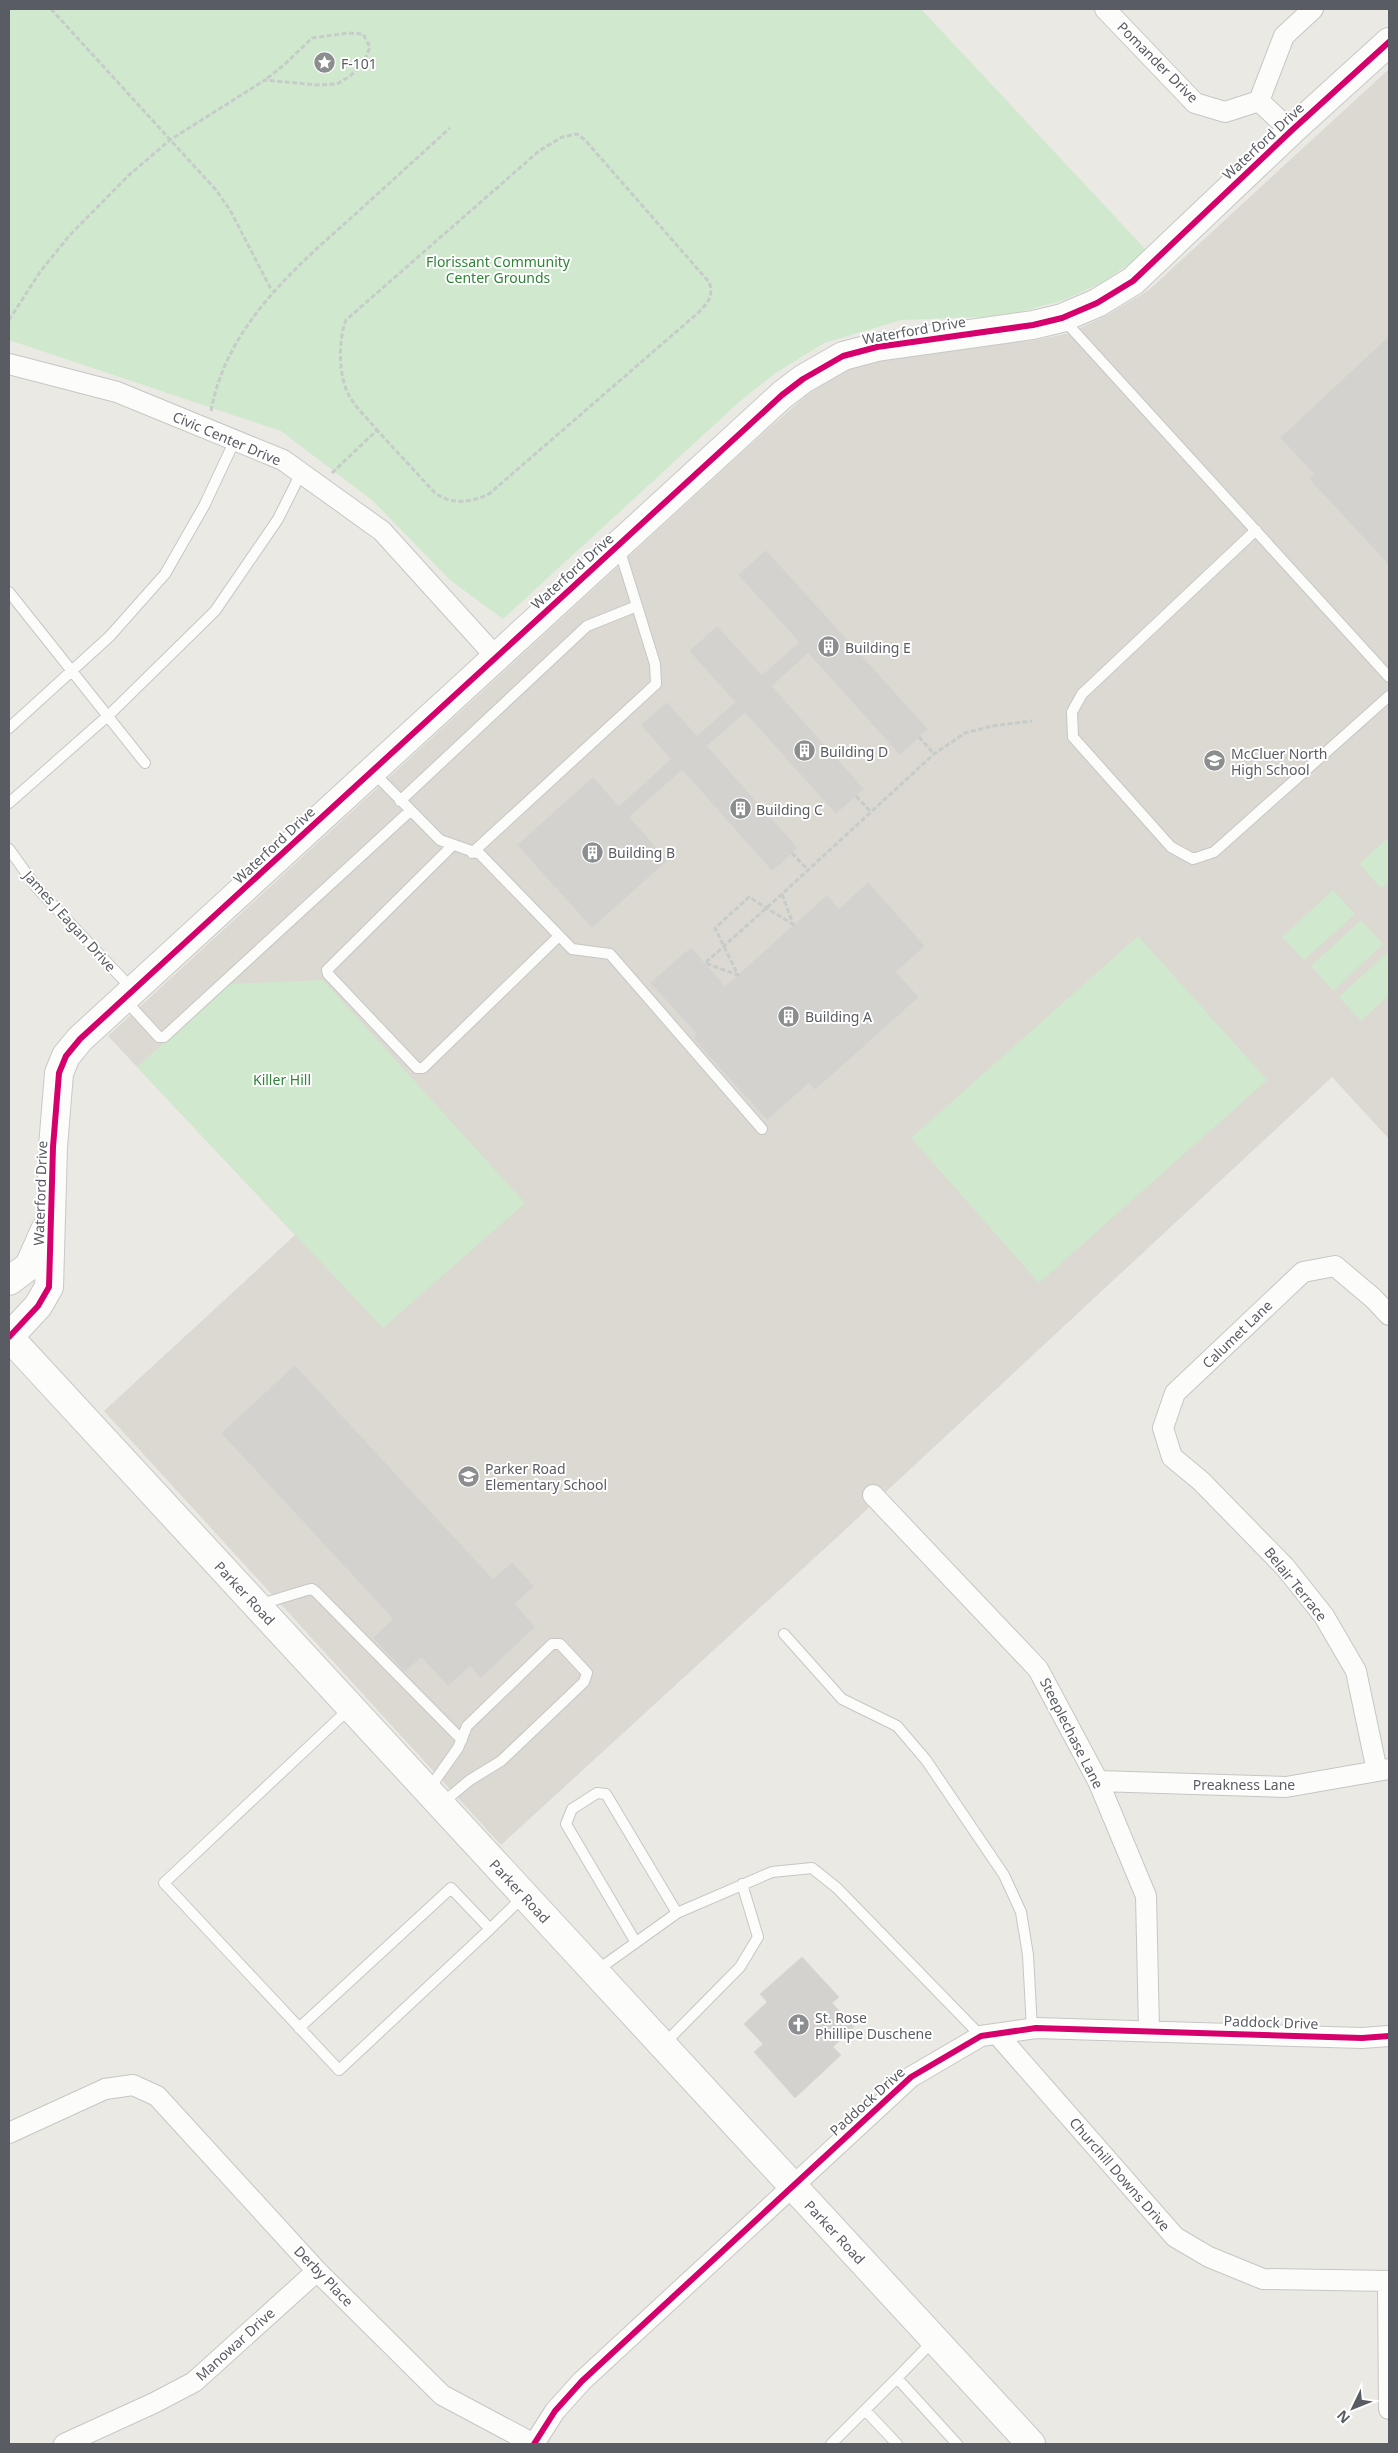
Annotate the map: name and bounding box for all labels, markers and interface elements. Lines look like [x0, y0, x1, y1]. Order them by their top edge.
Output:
street label: Pomander Drive [1113, 17, 1203, 107]
place icon: F-101 [313, 51, 337, 75]
place label: F-101 [341, 54, 377, 73]
street label: Waterford Drive [1218, 98, 1308, 184]
park label: Florissant Community Center Grounds [426, 252, 571, 287]
street label: Waterford Drive [861, 312, 967, 348]
street label: Civic Center Drive [170, 407, 284, 469]
street label: Waterford Drive [527, 529, 617, 613]
building icon: Building E [817, 635, 841, 659]
place label: Building E [845, 638, 911, 657]
building icon: Building D [792, 739, 816, 763]
place label: Building D [820, 742, 888, 761]
place label: McCluer North High School [1231, 744, 1327, 779]
school or university icon: McCluer North High School [1203, 749, 1227, 773]
building icon: Building C [728, 797, 752, 821]
place label: Building C [756, 800, 823, 819]
street label: Waterford Drive [229, 802, 319, 888]
building icon: Building B [580, 840, 604, 864]
place label: Building B [608, 843, 675, 862]
street label: James J Eagan Drive [18, 865, 120, 976]
building icon: Building A [777, 1004, 801, 1028]
place label: Building A [805, 1007, 872, 1026]
park label: Killer Hill [253, 1070, 311, 1089]
street label: Waterford Drive [29, 1140, 51, 1246]
street label: Calumet Lane [1198, 1296, 1276, 1372]
place label: Parker Road Elementary School [485, 1459, 607, 1494]
school or university icon: Parker Road Elementary School [457, 1464, 481, 1488]
street label: Belair Terrace [1260, 1543, 1332, 1625]
street label: Parker Road [211, 1557, 279, 1629]
street label: Steeplechase Lane [1036, 1674, 1108, 1792]
street label: Preakness Lane [1193, 1775, 1295, 1794]
street label: Parker Road [486, 1855, 554, 1927]
place label: St. Rose Phillipe Duschene [815, 2008, 932, 2043]
street label: Paddock Drive [1223, 2011, 1319, 2033]
church icon: St. Rose Phillipe Duschene [787, 2013, 811, 2037]
street label: Paddock Drive [826, 2062, 909, 2140]
street label: Churchill Downs Drive [1065, 2113, 1175, 2235]
street label: Parker Road [801, 2196, 869, 2268]
street label: Derby Place [290, 2242, 358, 2311]
street label: Manowar Drive [191, 2303, 279, 2385]
north arrow [1328, 2383, 1378, 2433]
text: N [1332, 2407, 1354, 2428]

